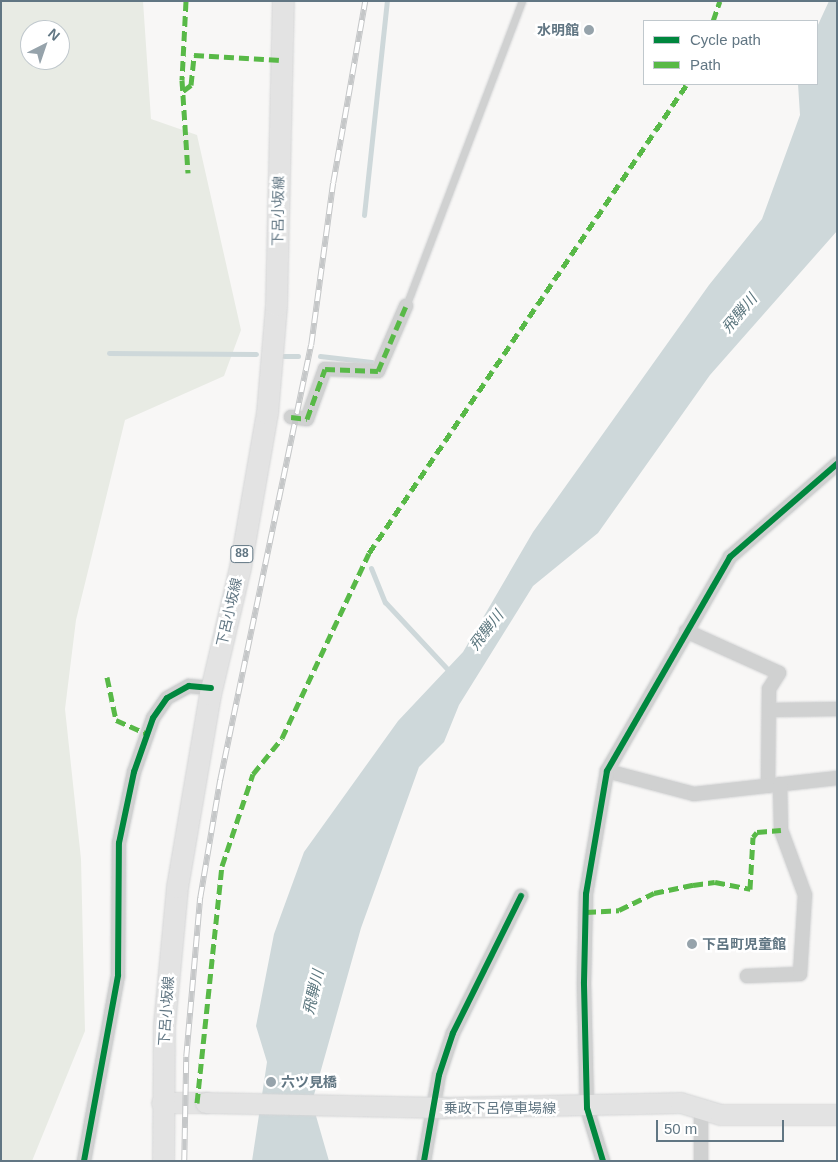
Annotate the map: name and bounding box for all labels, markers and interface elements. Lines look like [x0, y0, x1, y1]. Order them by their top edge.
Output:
north arrow [20, 20, 70, 70]
legend [643, 20, 818, 85]
place label: 水明館 [537, 22, 579, 38]
marker: 水明館 [583, 24, 595, 36]
text: N [45, 25, 63, 44]
text: Cycle path [690, 31, 761, 48]
text: Path [690, 56, 721, 73]
street label: 下呂小坂線 [269, 176, 287, 246]
water label: 飛騨川 [718, 290, 760, 336]
road number: 88 [230, 544, 254, 564]
street label: 下呂小坂線 [213, 576, 245, 648]
water label: 飛騨川 [465, 607, 507, 653]
place label: 下呂町児童館 [702, 936, 786, 952]
marker: 下呂町児童館 [686, 938, 698, 950]
water label: 飛騨川 [299, 968, 327, 1016]
street label: 下呂小坂線 [155, 975, 177, 1047]
place label: 六ツ見橋 [281, 1074, 337, 1090]
marker: 六ツ見橋 [265, 1076, 277, 1088]
street label: 乗政下呂停車場線 [444, 1100, 556, 1116]
scale bar [658, 1110, 786, 1142]
text: 50 m [664, 1120, 697, 1137]

